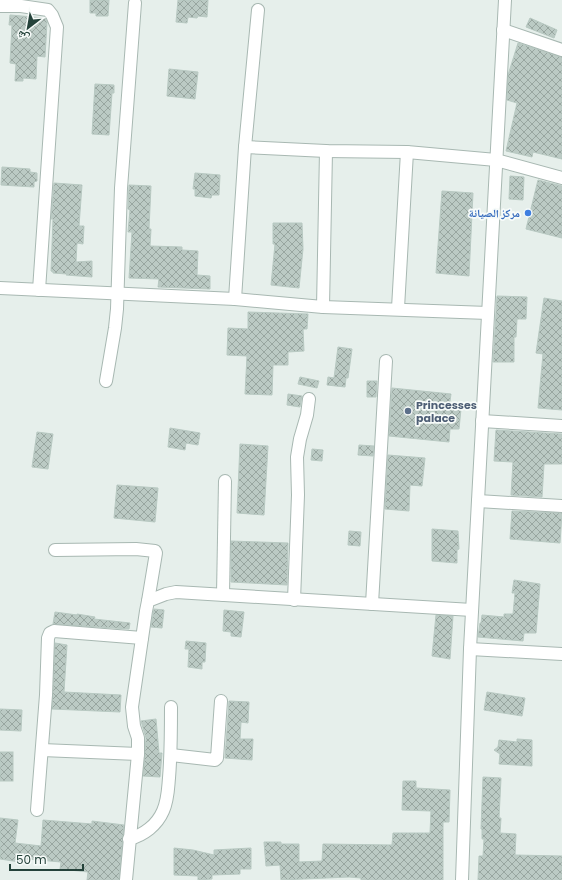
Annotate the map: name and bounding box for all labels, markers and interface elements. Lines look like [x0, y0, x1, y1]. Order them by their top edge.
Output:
north arrow [8, 8, 48, 48]
text: ش [13, 27, 32, 46]
place label: مركز الصيانة [469, 205, 520, 221]
marker: مركز الصيانة [523, 208, 533, 218]
place label: Princesses palace [416, 397, 477, 426]
marker: Princesses palace [403, 406, 413, 416]
scale bar [10, 846, 83, 872]
text: 50 m [16, 851, 47, 868]

